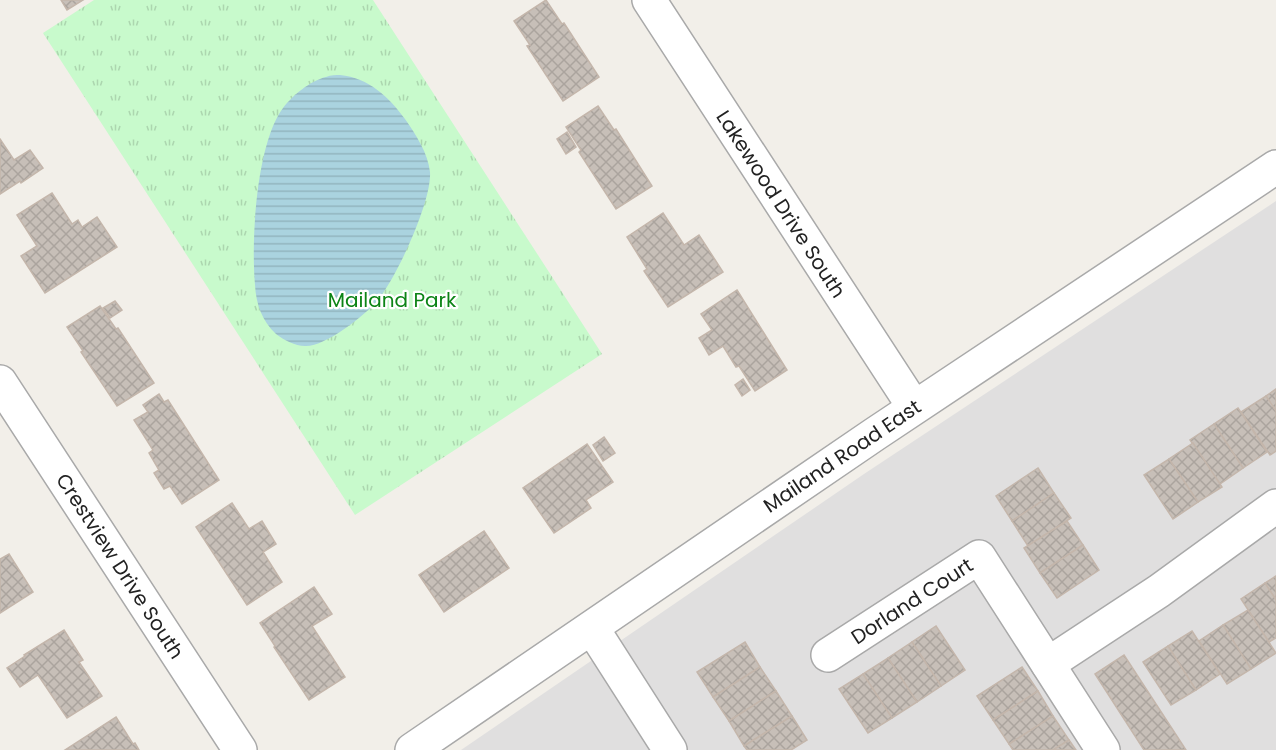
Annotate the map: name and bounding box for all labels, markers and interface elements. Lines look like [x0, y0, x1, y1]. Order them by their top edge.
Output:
street label: Lakewood Drive South [710, 105, 852, 303]
park label: Mailand Park [328, 286, 457, 314]
street label: Mailand Road East [758, 393, 926, 519]
street label: Crestview Drive South [49, 468, 191, 664]
street label: Dorland Court [846, 551, 978, 651]

